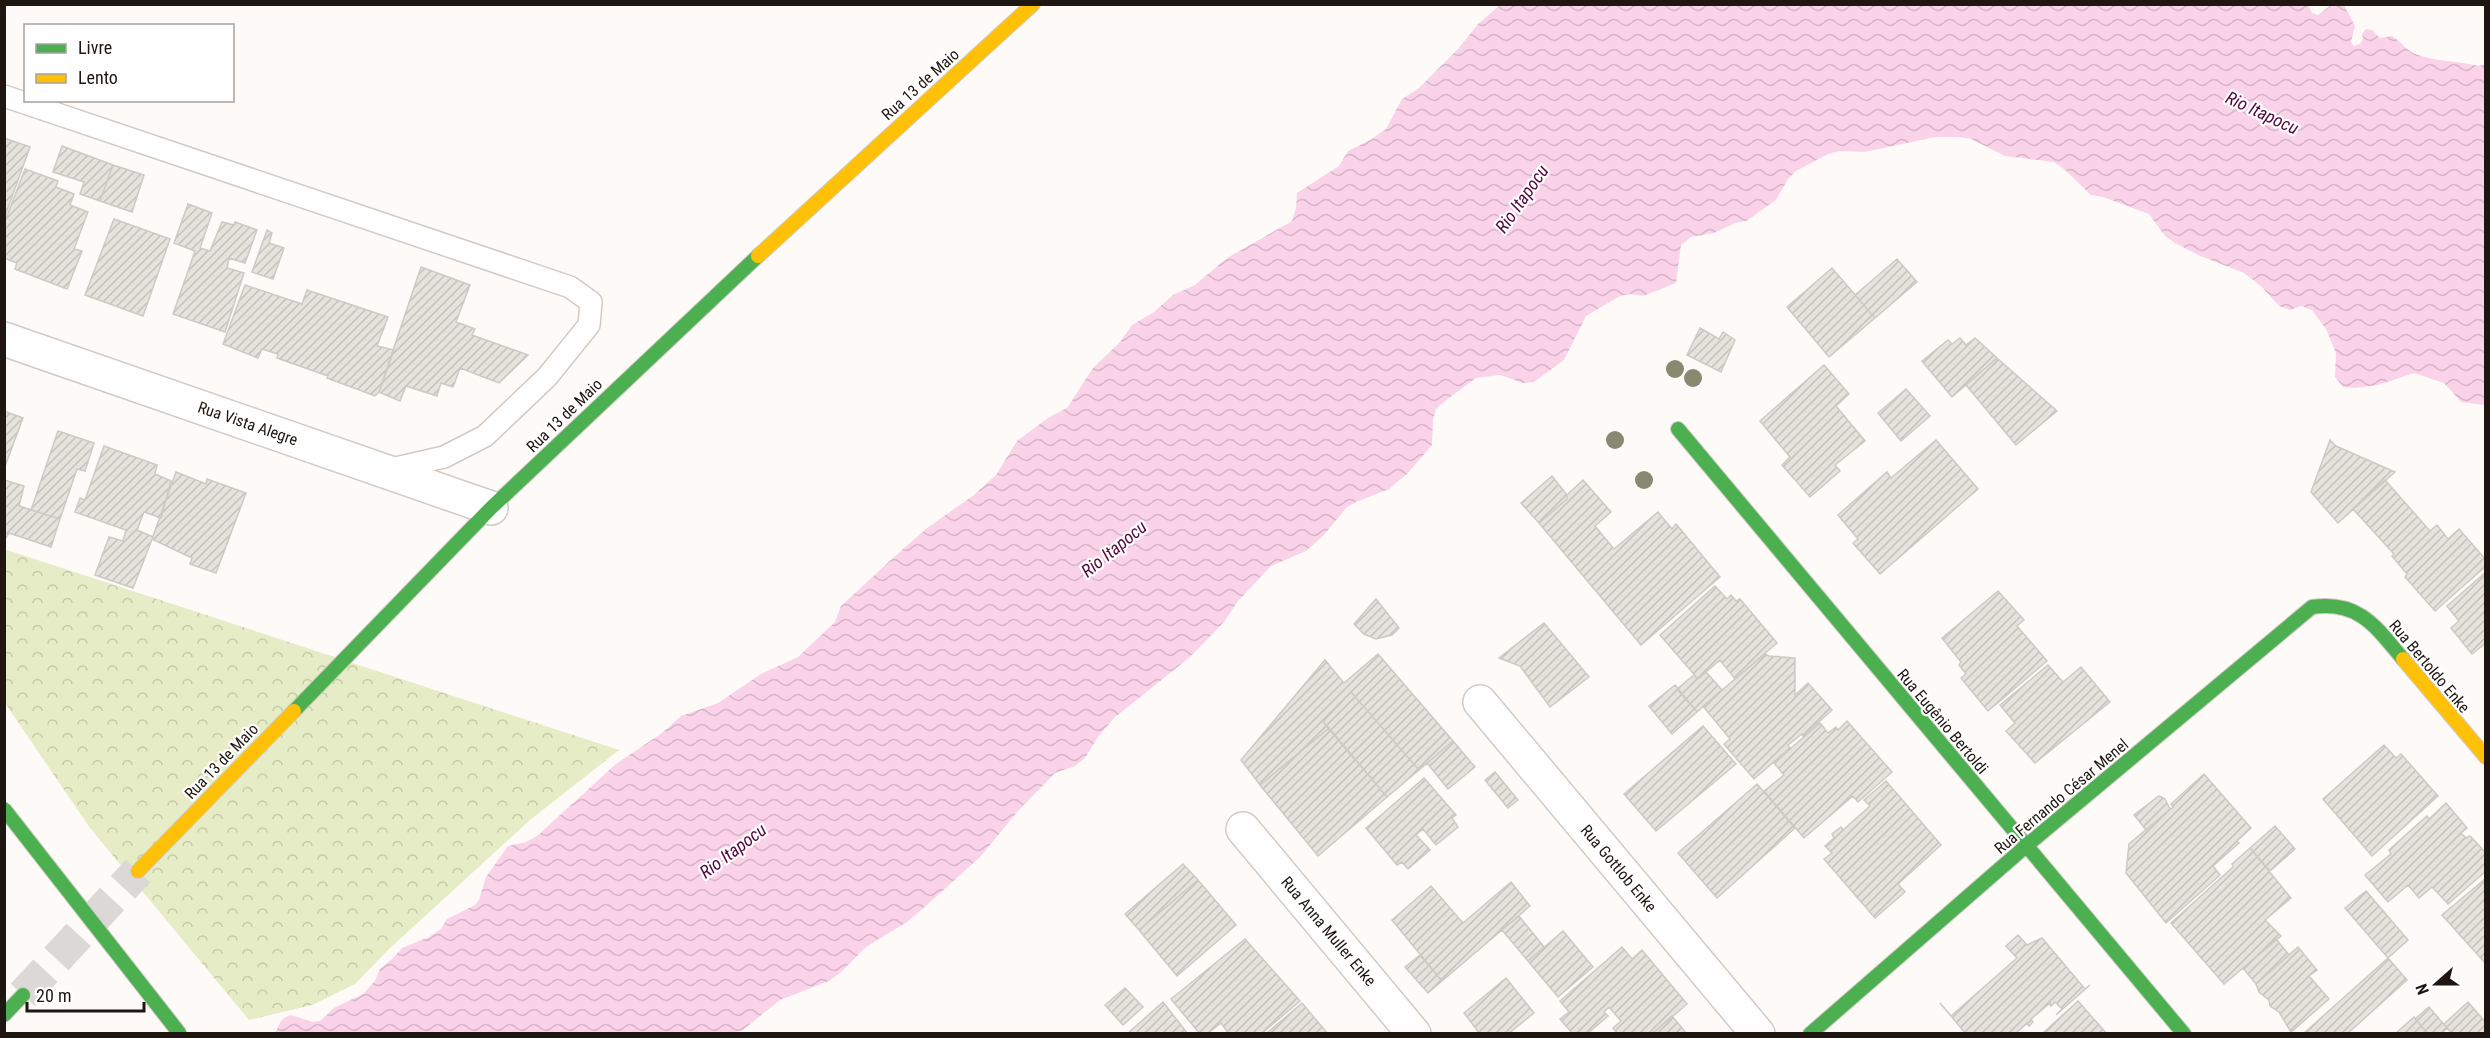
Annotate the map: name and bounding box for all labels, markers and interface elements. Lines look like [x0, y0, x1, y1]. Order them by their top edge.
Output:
legend [24, 24, 234, 102]
text: Livre [78, 37, 112, 58]
street label: Rua 13 de Maio [878, 45, 963, 124]
text: Lento [78, 67, 118, 88]
water label: Rio Itapocu [2222, 87, 2302, 139]
water label: Rio Itapocu [1491, 160, 1553, 237]
street label: Rua 13 de Maio [523, 375, 606, 456]
street label: Rua Vista Alegre [196, 398, 300, 449]
water label: Rio Itapocu [1077, 516, 1151, 581]
street label: Rua Bertoldo Enke [2385, 616, 2474, 717]
street label: Rua Eugênio Bertoldi [1893, 665, 1992, 778]
street label: Rua 13 de Maio [181, 720, 262, 803]
street label: Rua Fernando César Menel [1991, 735, 2132, 858]
water label: Rio Itapocu [695, 818, 771, 882]
street label: Rua Gottlob Enke [1577, 821, 1661, 916]
street label: Rua Anna Muller Enke [1277, 873, 1380, 990]
north arrow [2406, 954, 2466, 1014]
scale bar [27, 975, 144, 1013]
text: N [2412, 981, 2433, 997]
text: 20 m [36, 985, 71, 1006]

